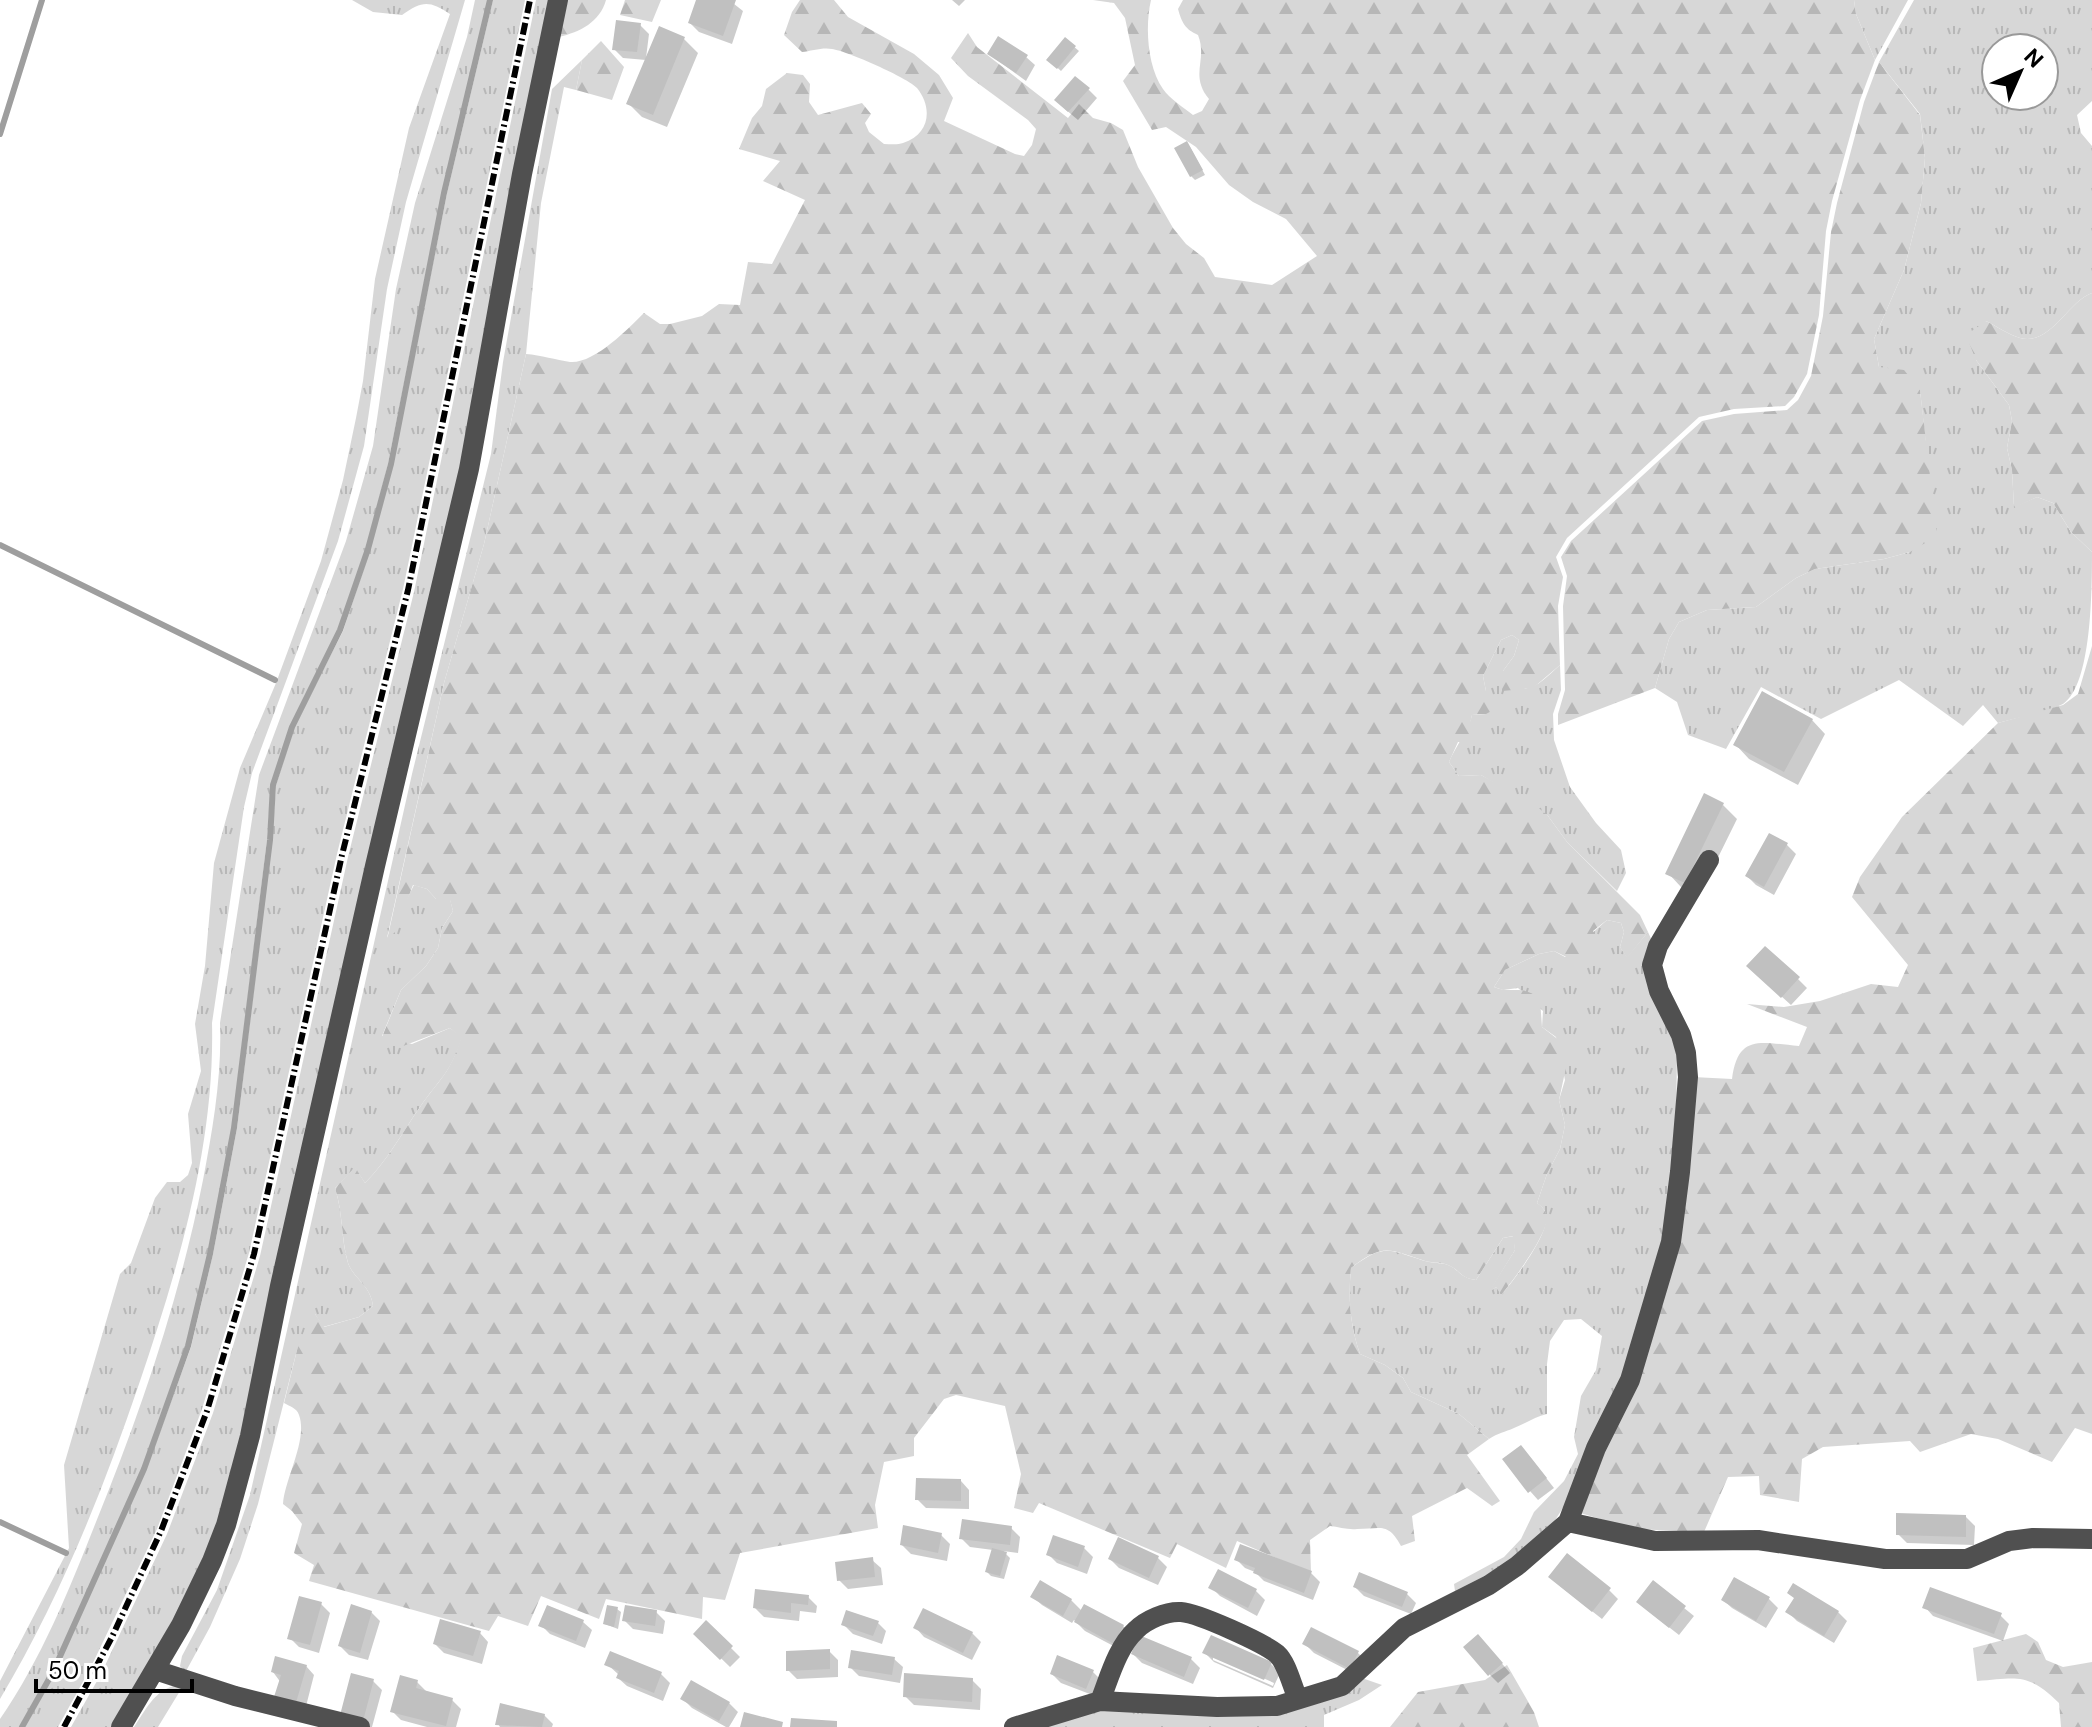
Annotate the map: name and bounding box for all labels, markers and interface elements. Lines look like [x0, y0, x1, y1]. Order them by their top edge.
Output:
north arrow [1980, 32, 2060, 112]
text: N [2018, 42, 2050, 74]
scale bar [36, 1643, 192, 1693]
text: 50 m [48, 1655, 107, 1686]

